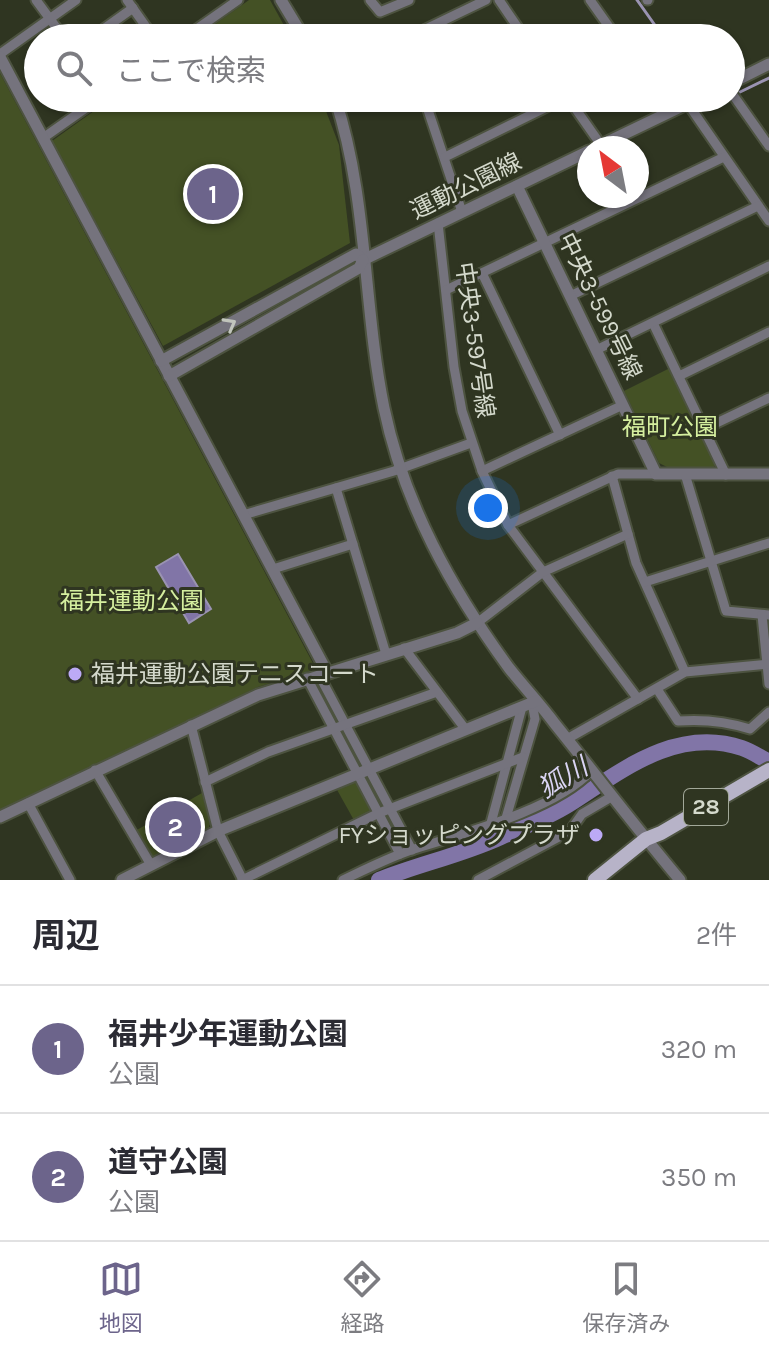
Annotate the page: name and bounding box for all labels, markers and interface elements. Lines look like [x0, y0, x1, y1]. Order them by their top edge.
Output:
search box [24, 24, 745, 112]
icon: search [52, 46, 96, 90]
text: ここで検索 [116, 53, 266, 89]
north arrow [577, 136, 649, 208]
street label: 運動公園線 [406, 147, 526, 225]
pin: 1 [187, 164, 239, 224]
street label: 中央3-599号線 [552, 228, 648, 384]
street label: 中央3-597号線 [450, 260, 500, 420]
one-way arrow [221, 318, 236, 333]
park label: 福町公園 [622, 413, 718, 441]
your location [468, 488, 508, 528]
park label: 福井運動公園 [60, 587, 204, 615]
place label: 福井運動公園テニスコート [91, 660, 379, 688]
marker: 福井運動公園テニスコート [66, 665, 84, 683]
water label: 狐川 [533, 750, 596, 804]
road number: 28 [684, 789, 728, 825]
pin: 2 [149, 797, 201, 857]
place label: FYショッピングプラザ [338, 821, 580, 849]
marker: FYショッピングプラザ [587, 826, 605, 844]
text: 周辺 [32, 916, 100, 956]
text: 2件 [696, 920, 737, 951]
text: 福井少年運動公園 [108, 1016, 348, 1052]
text: 1 [53, 1034, 63, 1065]
text: 320 m [661, 1034, 737, 1065]
text: 公園 [108, 1059, 160, 1090]
text: 道守公園 [108, 1144, 228, 1180]
text: 2 [50, 1162, 66, 1193]
text: 350 m [661, 1162, 737, 1193]
text: 公園 [108, 1187, 160, 1218]
tab: 地図 [99, 1257, 143, 1337]
tab: 経路 [340, 1257, 384, 1337]
tab: 保存済み [582, 1257, 670, 1337]

